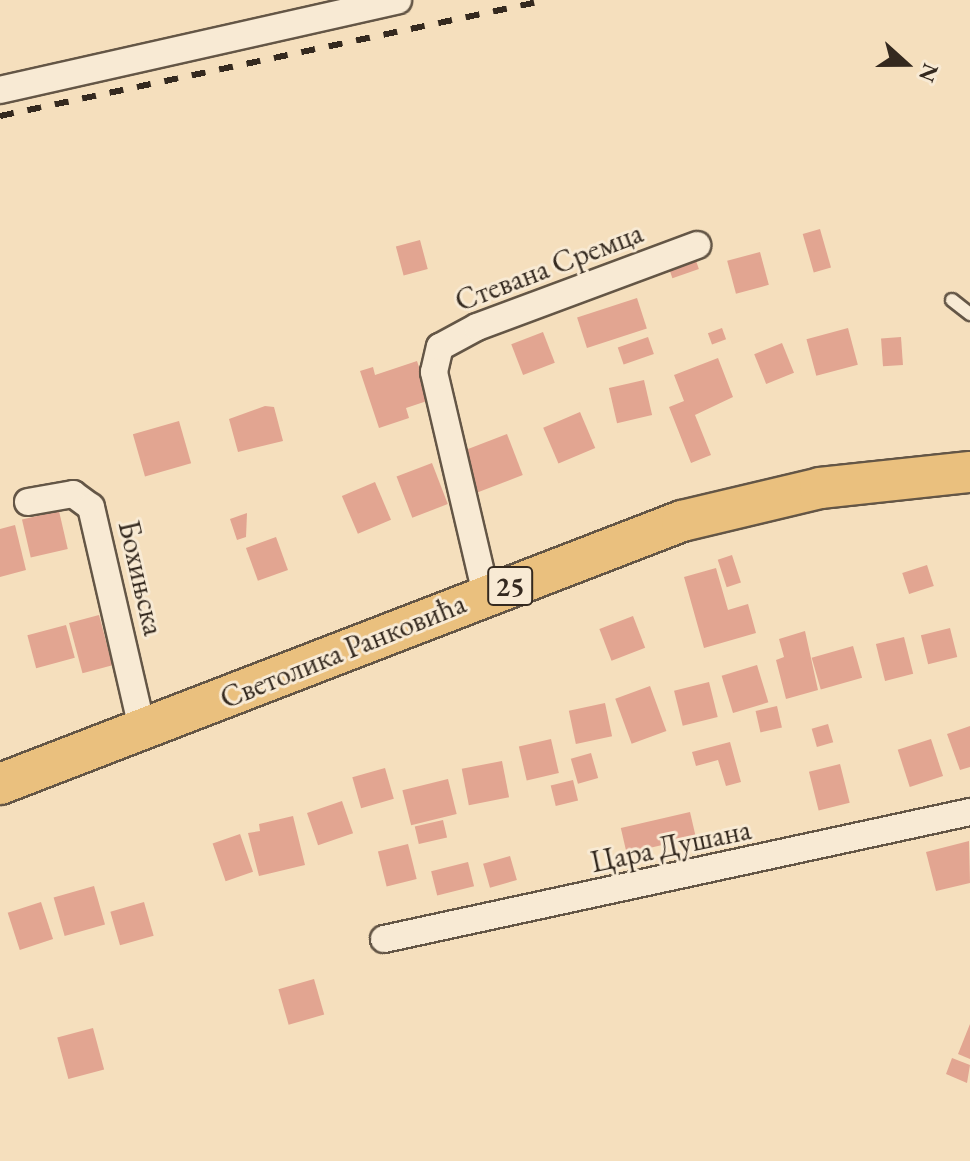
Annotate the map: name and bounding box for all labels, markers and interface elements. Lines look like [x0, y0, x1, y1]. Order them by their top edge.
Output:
north arrow [866, 24, 946, 104]
text: N [912, 59, 946, 86]
street label: Стевана Сремца [450, 215, 648, 319]
street label: Бохињска [110, 517, 172, 639]
road number: 25 [486, 562, 534, 610]
street label: Светолика Ранковића [215, 585, 471, 717]
street label: Цара Душана [588, 811, 754, 881]

